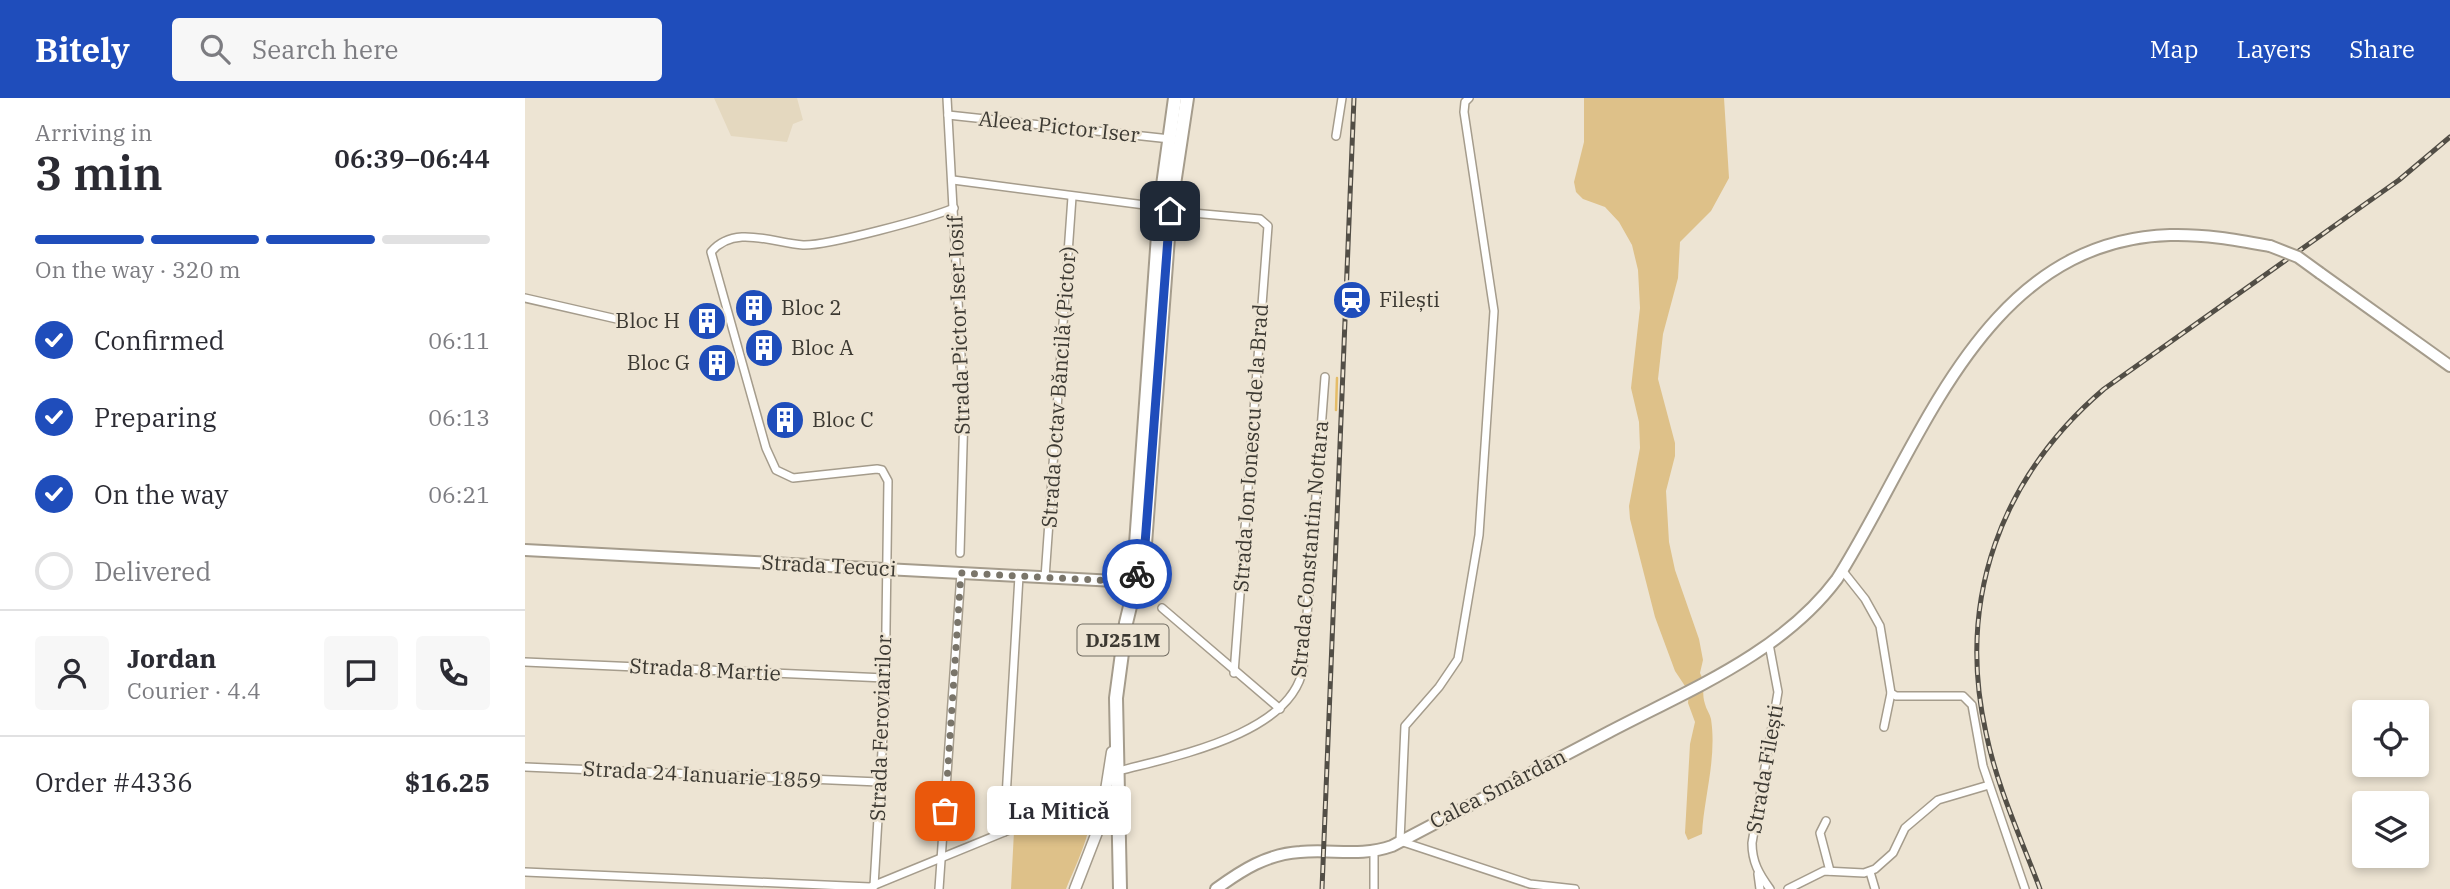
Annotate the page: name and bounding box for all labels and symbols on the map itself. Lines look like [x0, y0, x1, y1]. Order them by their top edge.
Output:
street label: Aleea Pictor Iser [977, 104, 1142, 148]
pin [1140, 181, 1200, 241]
street label: Strada Pictor Iser Iosif [940, 213, 976, 435]
street label: Strada Octav Băncilă (Pictor) [1034, 245, 1082, 529]
station icon: Filești [1331, 279, 1373, 321]
place label: Filești [1379, 285, 1440, 313]
building icon: Bloc 2 [733, 287, 775, 329]
place label: Bloc 2 [781, 293, 842, 321]
building icon: Bloc H [686, 300, 728, 342]
street label: Strada Ion Ionescu de la Brad [1226, 303, 1274, 593]
place label: Bloc H [615, 306, 680, 334]
building icon: Bloc A [743, 327, 785, 369]
place label: Bloc A [791, 333, 854, 361]
building icon: Bloc G [696, 342, 738, 384]
place label: Bloc G [627, 348, 690, 376]
building icon: Bloc C [764, 399, 806, 441]
place label: Bloc C [812, 405, 874, 433]
street label: Strada Constantin Nottara [1284, 419, 1334, 679]
courier [1102, 539, 1172, 609]
street label: Strada Tecuci [761, 547, 897, 583]
road number: DJ251M [1077, 624, 1169, 656]
street label: Strada Feroviarilor [863, 633, 897, 822]
street label: Strada 8 Martie [629, 651, 782, 687]
street label: Strada Filești [1739, 702, 1789, 836]
street label: Calea Smârdan [1424, 742, 1571, 835]
street label: Strada 24 Ianuarie 1859 [582, 754, 822, 794]
pin [915, 781, 975, 841]
callout: La Mitică [987, 786, 1131, 836]

